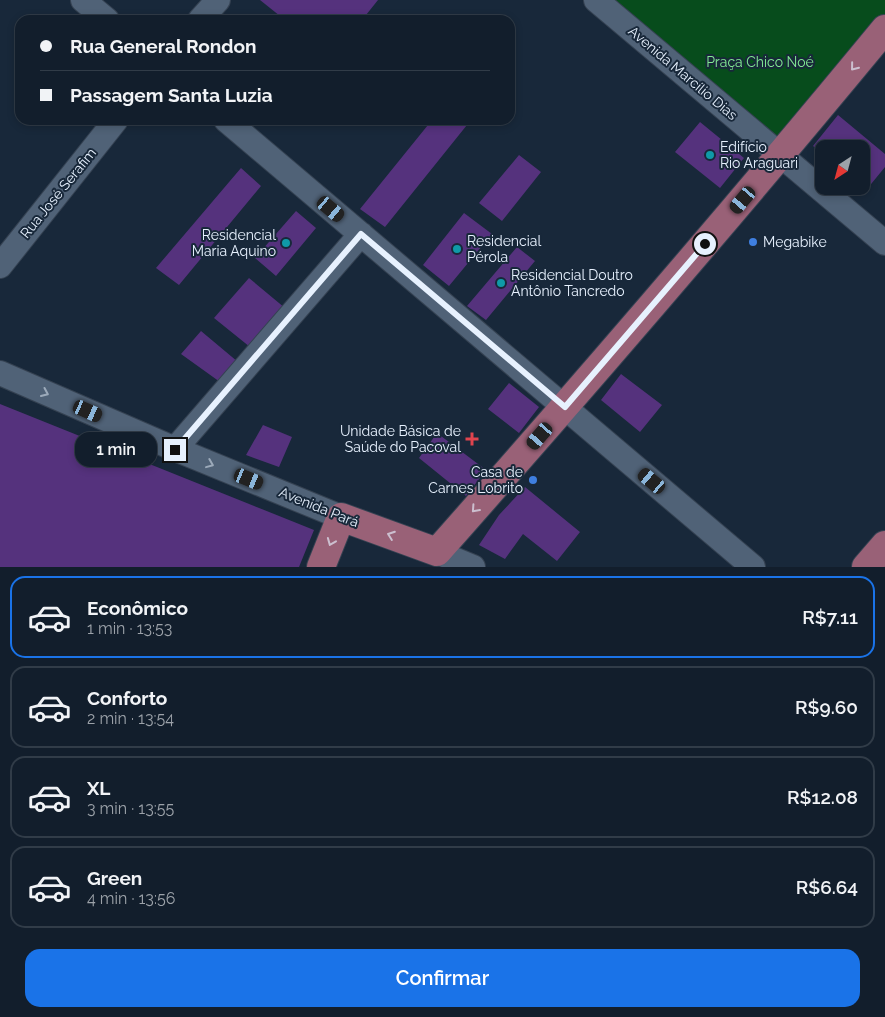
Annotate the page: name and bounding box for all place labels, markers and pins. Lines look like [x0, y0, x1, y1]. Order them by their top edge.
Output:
place label: Edifício Rio Araguari [720, 139, 798, 171]
marker: Edifício Rio Araguari [704, 149, 716, 161]
place label: Residencial Maria Aquino [192, 227, 276, 259]
place label: Residencial Pérola [467, 233, 541, 265]
place label: Megabike [763, 234, 827, 250]
marker: Megabike [747, 236, 759, 248]
marker: Residencial Maria Aquino [280, 237, 292, 249]
marker: Residencial Pérola [451, 243, 463, 255]
place label: Residencial Doutro Antônio Tancredo [511, 267, 633, 299]
marker: Residencial Doutro Antônio Tancredo [495, 277, 507, 289]
place label: Unidade Básica de Saúde do Pacoval [340, 423, 461, 455]
marker: Unidade Básica de Saúde do Pacoval [465, 432, 479, 446]
place label: Casa de Carnes Lobrito [428, 464, 523, 496]
marker: Casa de Carnes Lobrito [527, 474, 539, 486]

